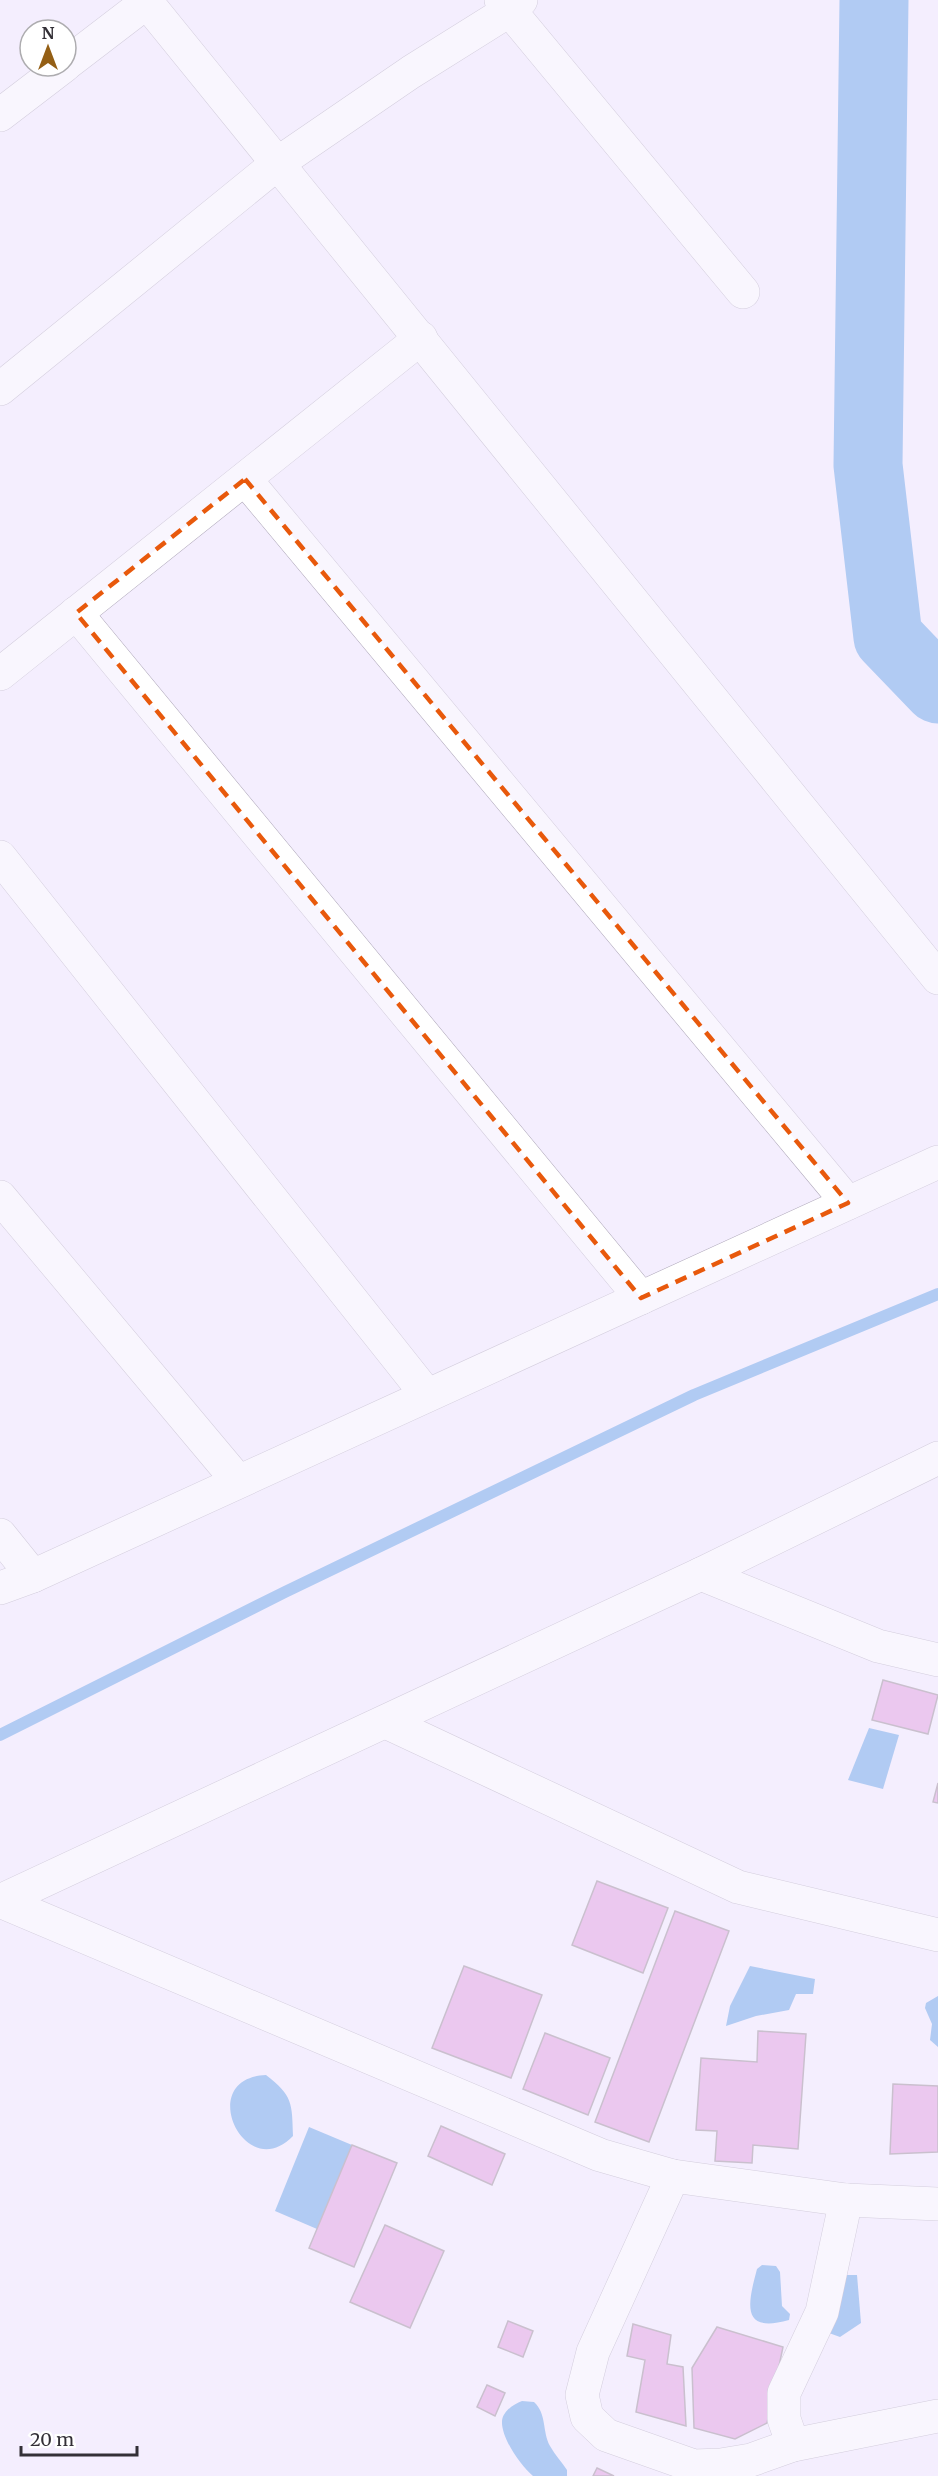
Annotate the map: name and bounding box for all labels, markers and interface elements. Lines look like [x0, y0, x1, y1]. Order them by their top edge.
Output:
north arrow [18, 18, 78, 78]
text: N [42, 23, 55, 43]
scale bar [21, 2419, 136, 2457]
text: 20 m [30, 2428, 74, 2451]

